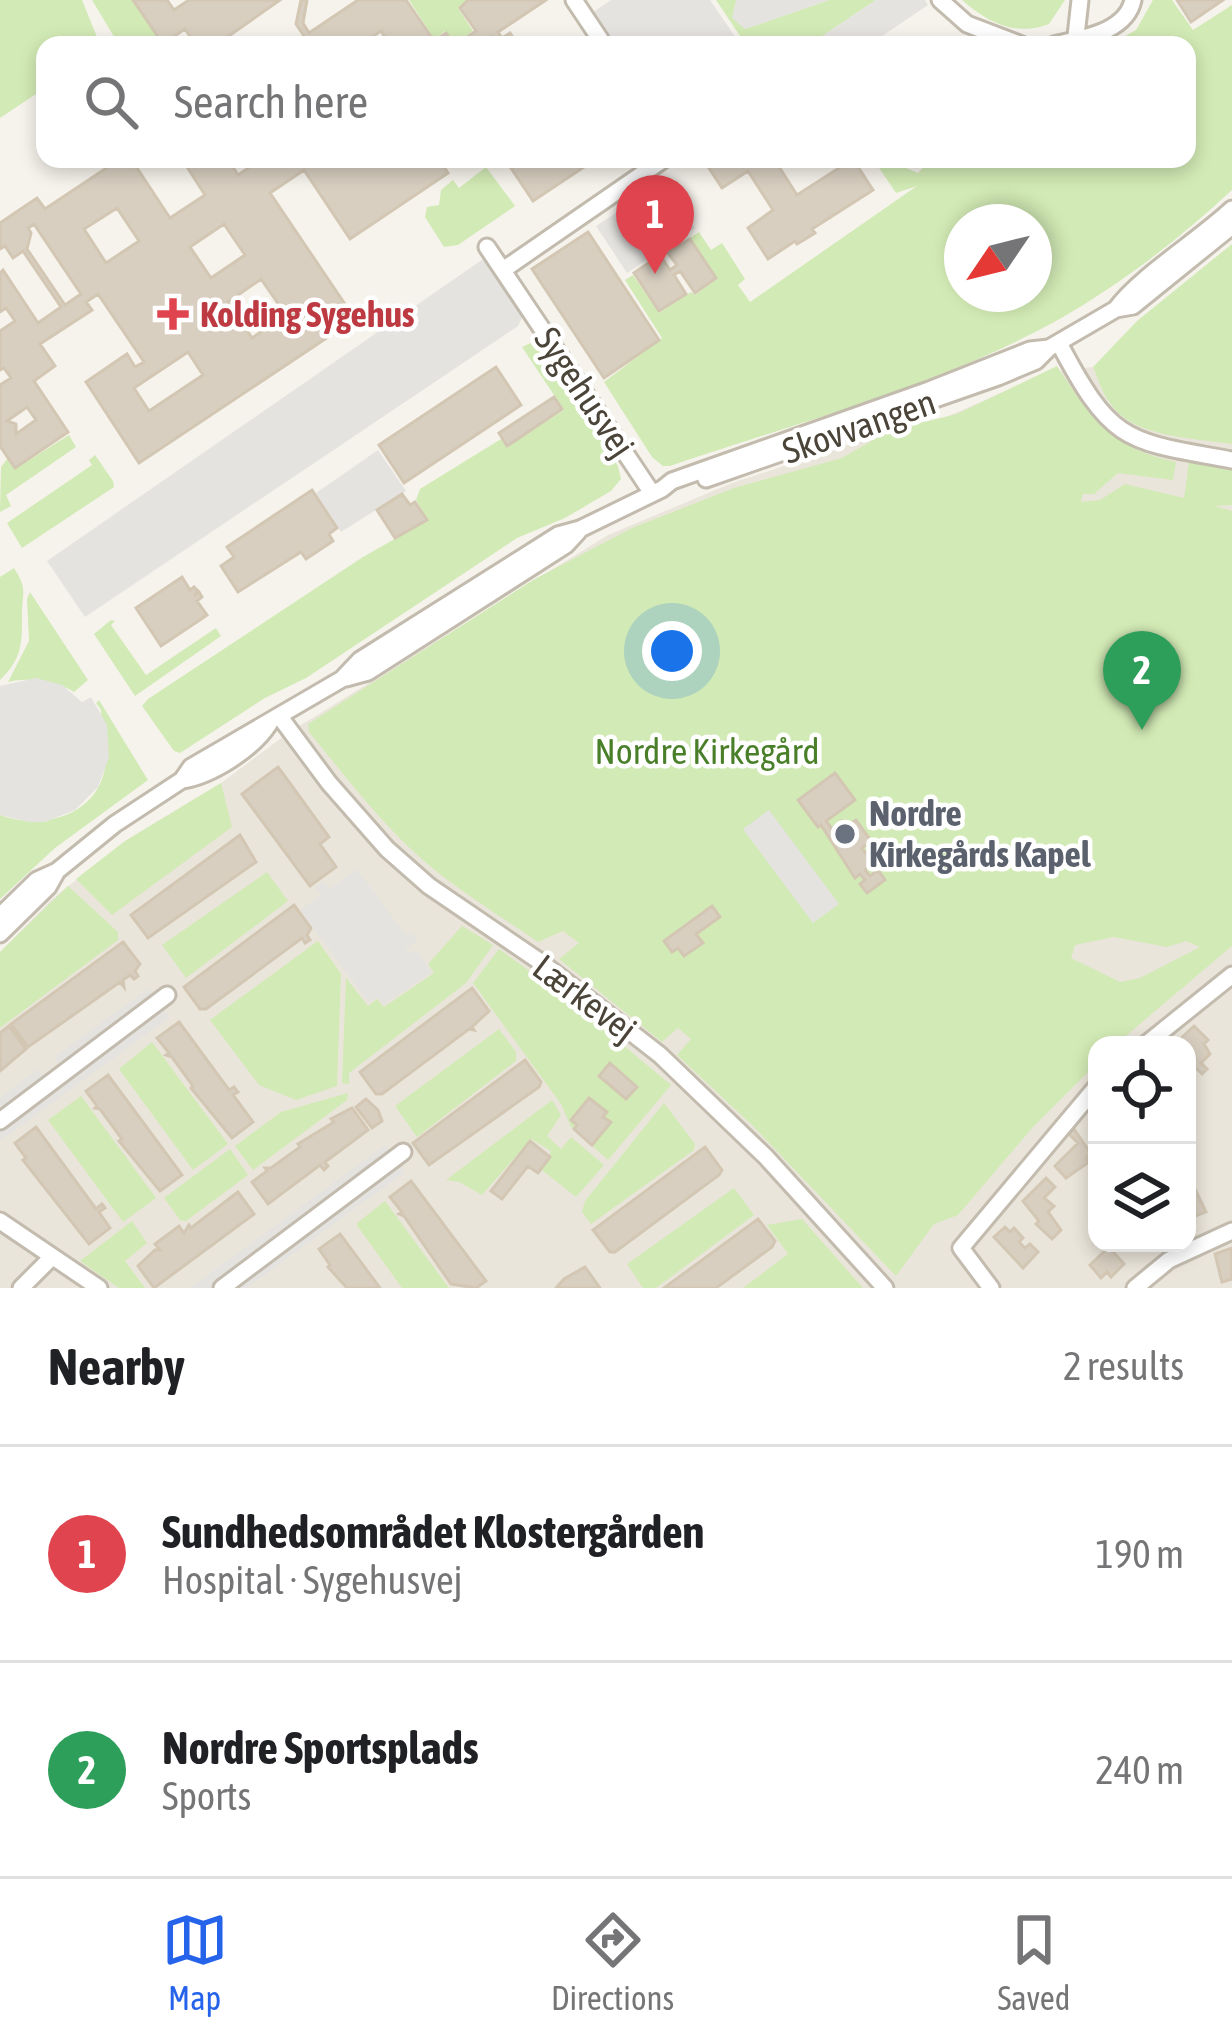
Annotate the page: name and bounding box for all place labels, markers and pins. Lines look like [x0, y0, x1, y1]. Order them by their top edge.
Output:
pin: 1 [616, 175, 694, 274]
place label: Kolding Sygehus [200, 293, 415, 335]
marker: Kolding Sygehus [157, 298, 189, 330]
pin: 2 [1103, 631, 1181, 730]
place label: Nordre Kirkegårds Kapel [869, 792, 1091, 875]
marker: Nordre Kirkegårds Kapel [832, 821, 858, 847]

